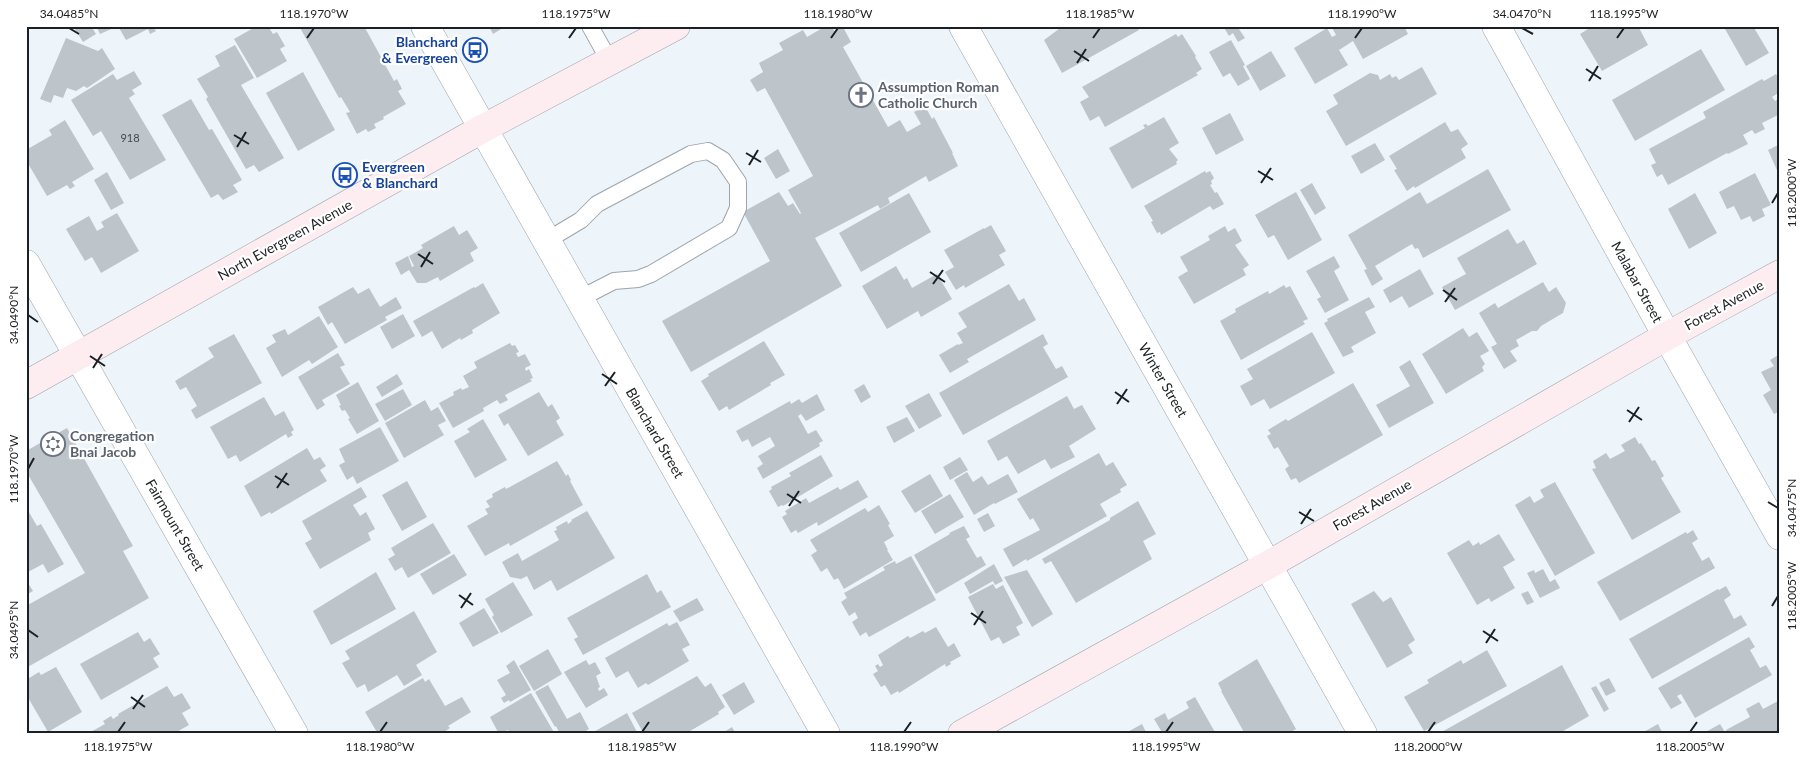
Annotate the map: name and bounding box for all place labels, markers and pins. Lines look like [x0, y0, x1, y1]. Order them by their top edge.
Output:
place label: Blanchard & Evergreen [382, 33, 458, 66]
bus stop icon: Blanchard & Evergreen [462, 37, 488, 63]
place label: Assumption Roman Catholic Church [877, 78, 999, 111]
church icon: Assumption Roman Catholic Church [848, 82, 874, 108]
place label: Evergreen & Blanchard [362, 158, 438, 191]
bus stop icon: Evergreen & Blanchard [332, 162, 358, 188]
place label: Congregation Bnai Jacob [70, 427, 154, 460]
synagogue icon: Congregation Bnai Jacob [40, 431, 66, 457]

